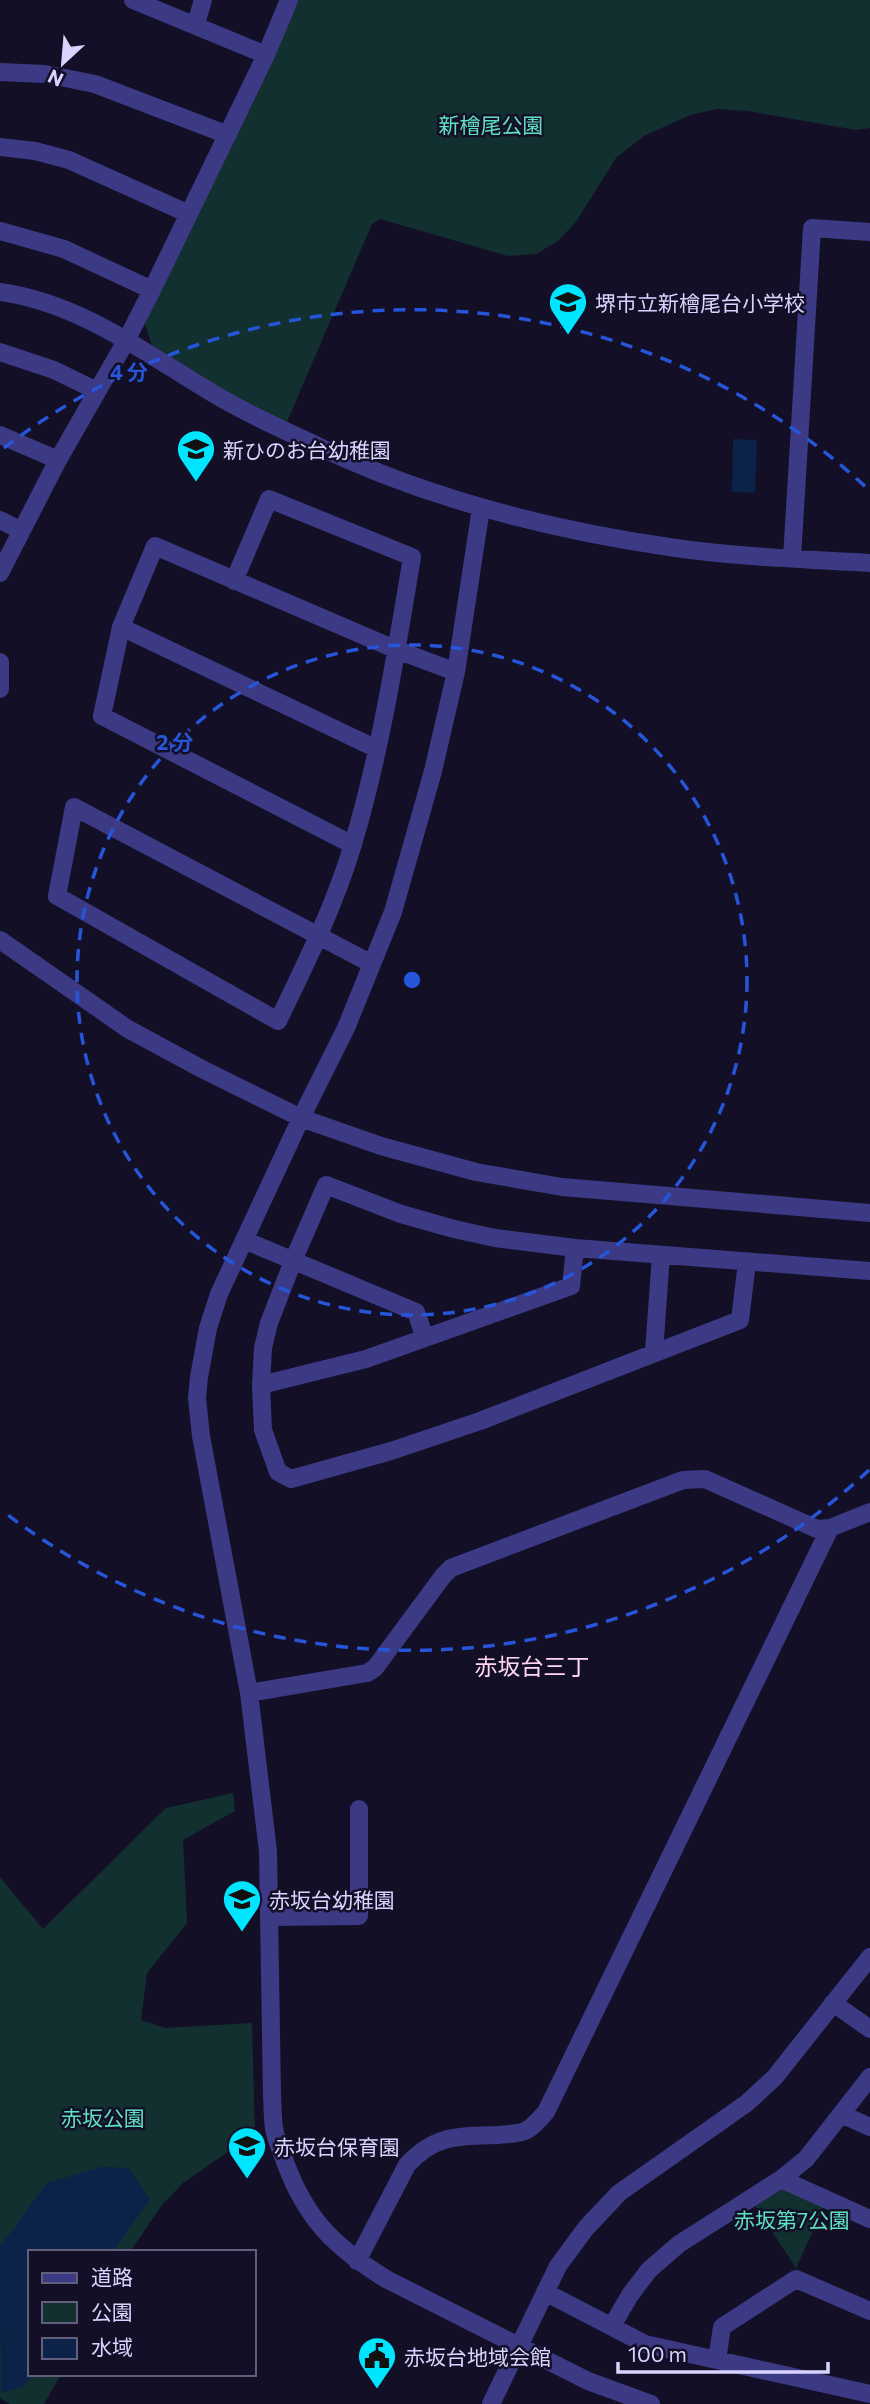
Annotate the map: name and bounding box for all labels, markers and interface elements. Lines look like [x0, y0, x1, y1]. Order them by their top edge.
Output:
north arrow [28, 28, 98, 98]
text: N [44, 65, 67, 92]
park label: 新檜尾公園 [439, 112, 544, 137]
school or university icon: 堺市立新檜尾台小学校 [547, 281, 589, 336]
place label: 堺市立新檜尾台小学校 [595, 290, 805, 315]
text: 4 分 [110, 359, 148, 384]
school or university icon: 新ひのお台幼稚園 [175, 428, 217, 483]
place label: 新ひのお台幼稚園 [223, 437, 391, 462]
text: 2 分 [157, 729, 193, 754]
centre of rings [400, 968, 424, 992]
district label: 赤坂台三丁 [475, 1652, 590, 1680]
school or university icon: 赤坂台幼稚園 [221, 1878, 263, 1933]
place label: 赤坂台幼稚園 [269, 1887, 395, 1912]
park label: 赤坂公園 [61, 2105, 145, 2130]
school or university icon: 赤坂台保育園 [226, 2125, 268, 2180]
place label: 赤坂台保育園 [274, 2134, 400, 2159]
park label: 赤坂第7公園 [734, 2207, 850, 2232]
legend [28, 2250, 256, 2376]
text: 道路 [91, 2264, 133, 2289]
text: 公園 [91, 2299, 133, 2324]
scale bar [618, 2330, 828, 2374]
text: 水域 [91, 2334, 133, 2359]
public building icon: 赤坂台地域会館 [356, 2335, 398, 2390]
text: 100 m [628, 2341, 687, 2366]
place label: 赤坂台地域会館 [404, 2344, 551, 2369]

